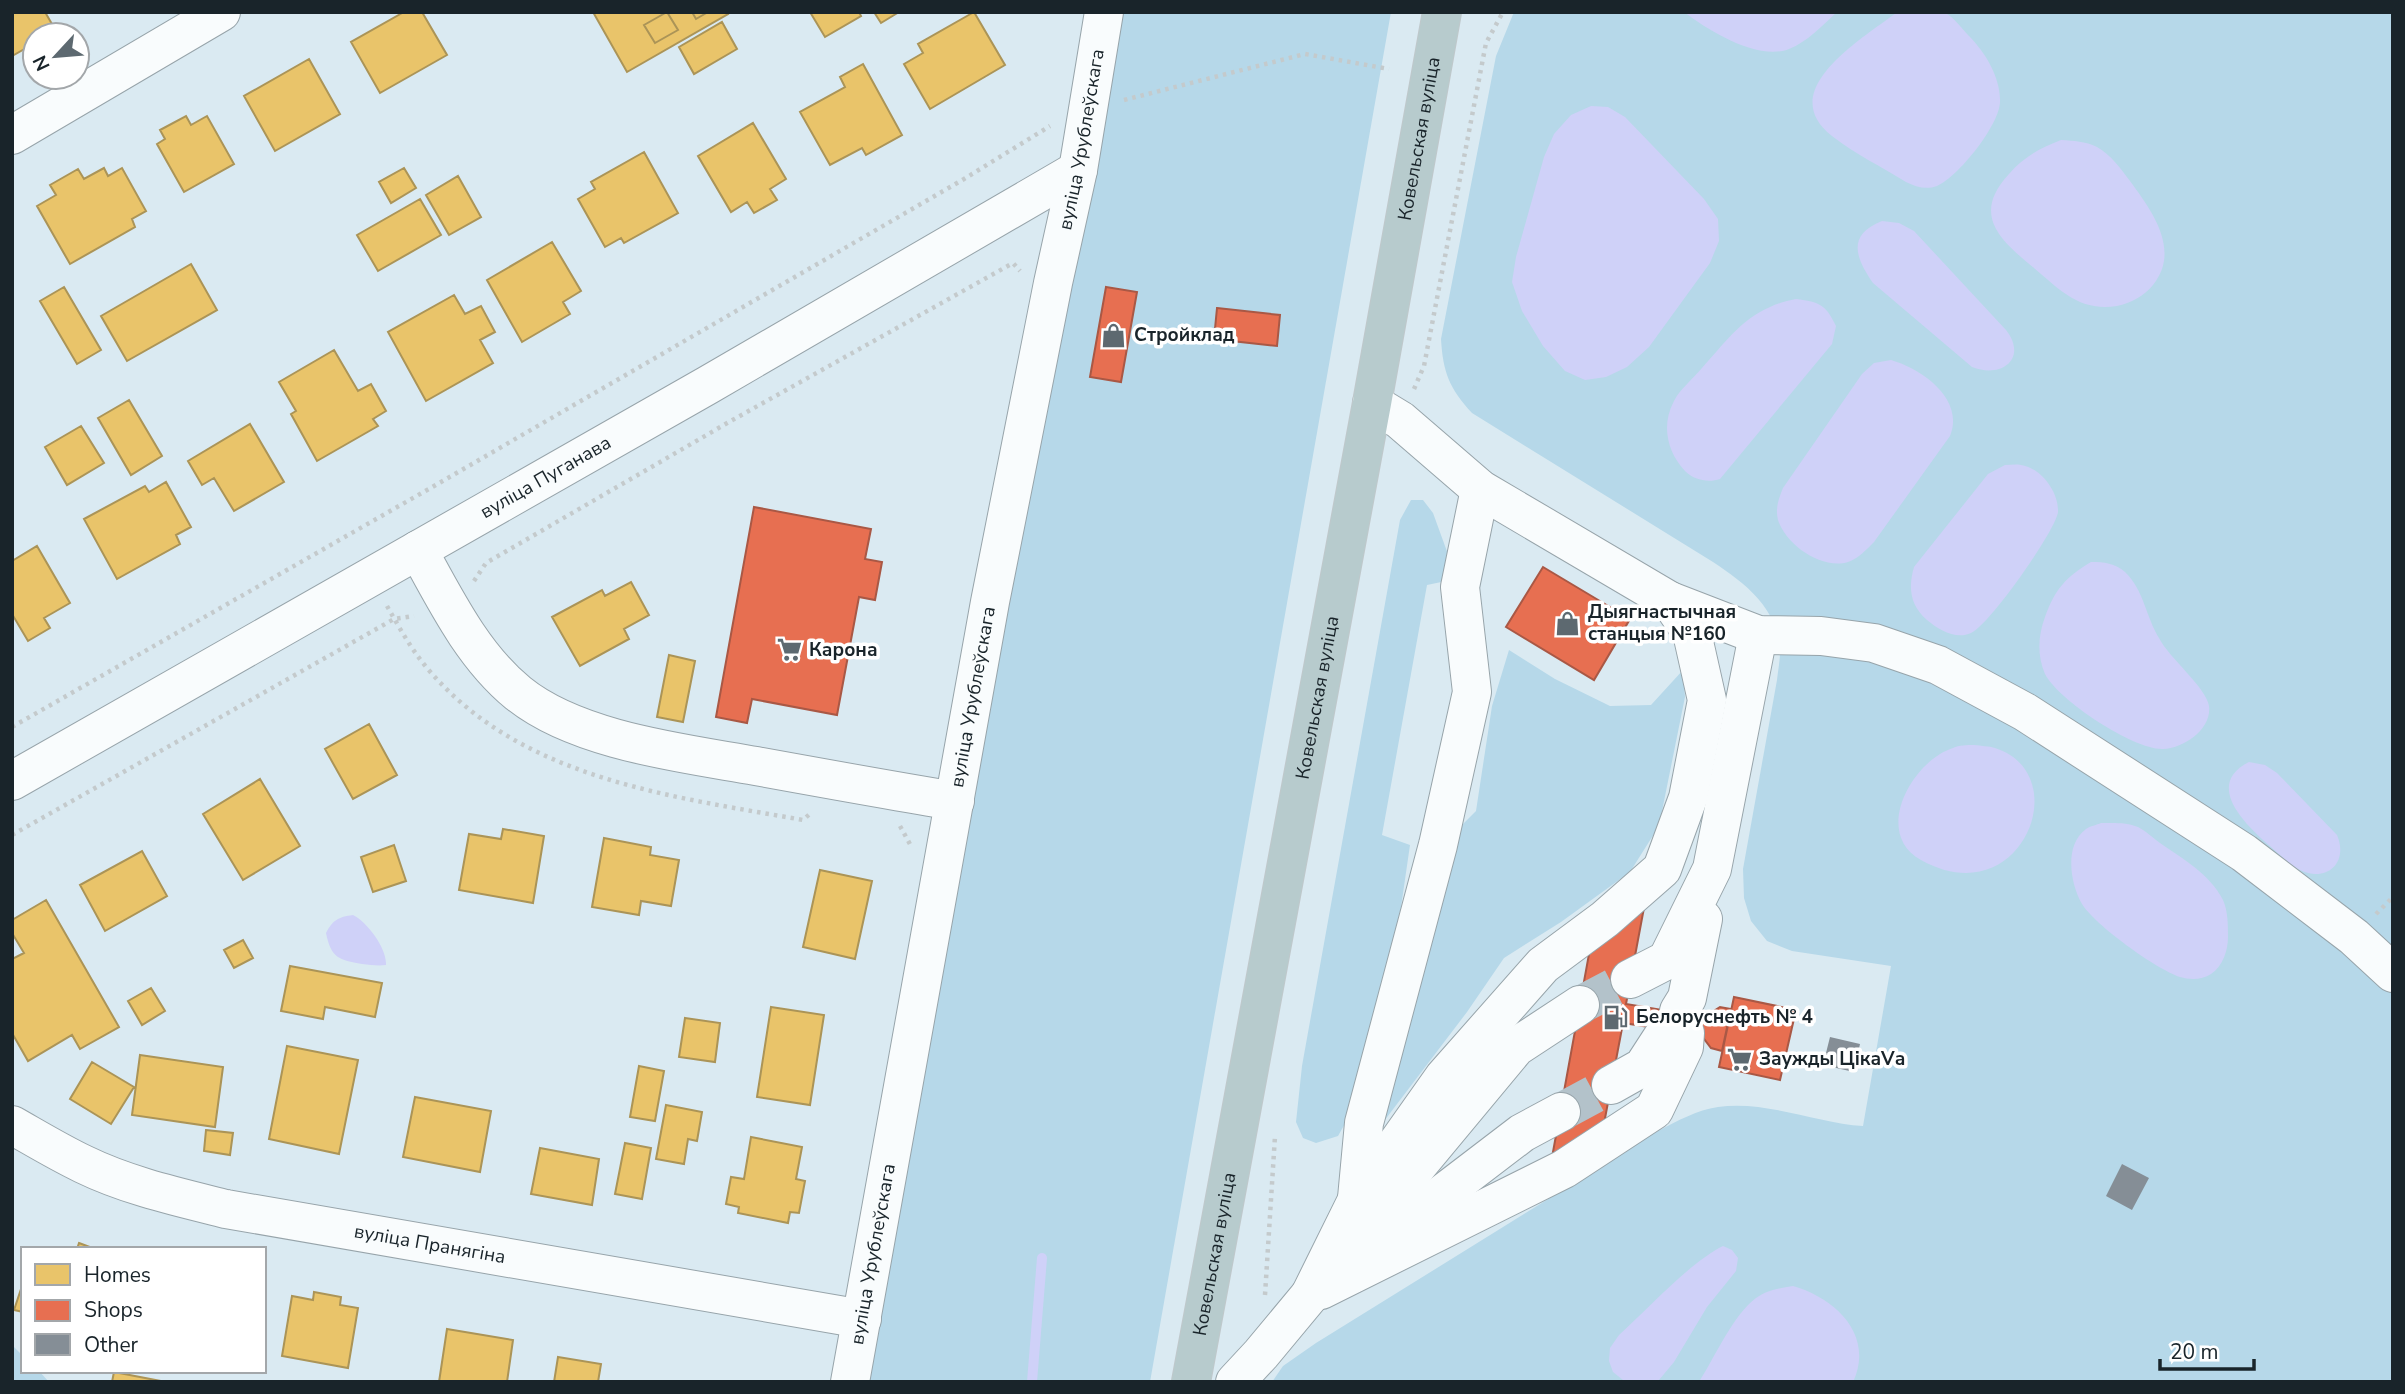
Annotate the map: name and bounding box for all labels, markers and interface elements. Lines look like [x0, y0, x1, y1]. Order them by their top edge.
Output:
north arrow [21, 21, 91, 91]
street label: вуліца Урублеўскага [1052, 47, 1111, 232]
text: N [27, 51, 56, 75]
street label: Ковельская вуліца [1392, 55, 1447, 223]
shop icon: Стройклад [1100, 321, 1128, 349]
place label: Стройклад [1134, 322, 1235, 348]
street label: вуліца Пуганава [475, 430, 616, 525]
place label: Дыягнастычная станцыя №160 [1588, 599, 1736, 647]
street label: вуліца Урублеўскага [944, 604, 1002, 790]
shop icon: Дыягнастычная станцыя №160 [1554, 609, 1582, 637]
street label: Ковельская вуліца [1290, 614, 1345, 782]
supermarket icon: Карона [775, 636, 803, 664]
place label: Карона [809, 637, 878, 663]
fuel station icon: Белоруснефть № 4 [1602, 1003, 1630, 1031]
place label: Белоруснефть № 4 [1636, 1004, 1813, 1030]
supermarket icon: Заужды ЦікаVа [1725, 1045, 1753, 1073]
place label: Заужды ЦікаVа [1759, 1046, 1905, 1072]
street label: вуліца Урублеўскага [844, 1161, 902, 1347]
street label: Ковельская вуліца [1187, 1170, 1243, 1338]
street label: вуліца Пранягіна [352, 1218, 508, 1270]
legend [21, 1247, 266, 1373]
text: Homes [84, 1261, 151, 1289]
text: Shops [84, 1296, 143, 1324]
scale bar [2160, 1328, 2254, 1372]
text: Other [84, 1331, 139, 1359]
text: 20 m [2170, 1338, 2219, 1366]

